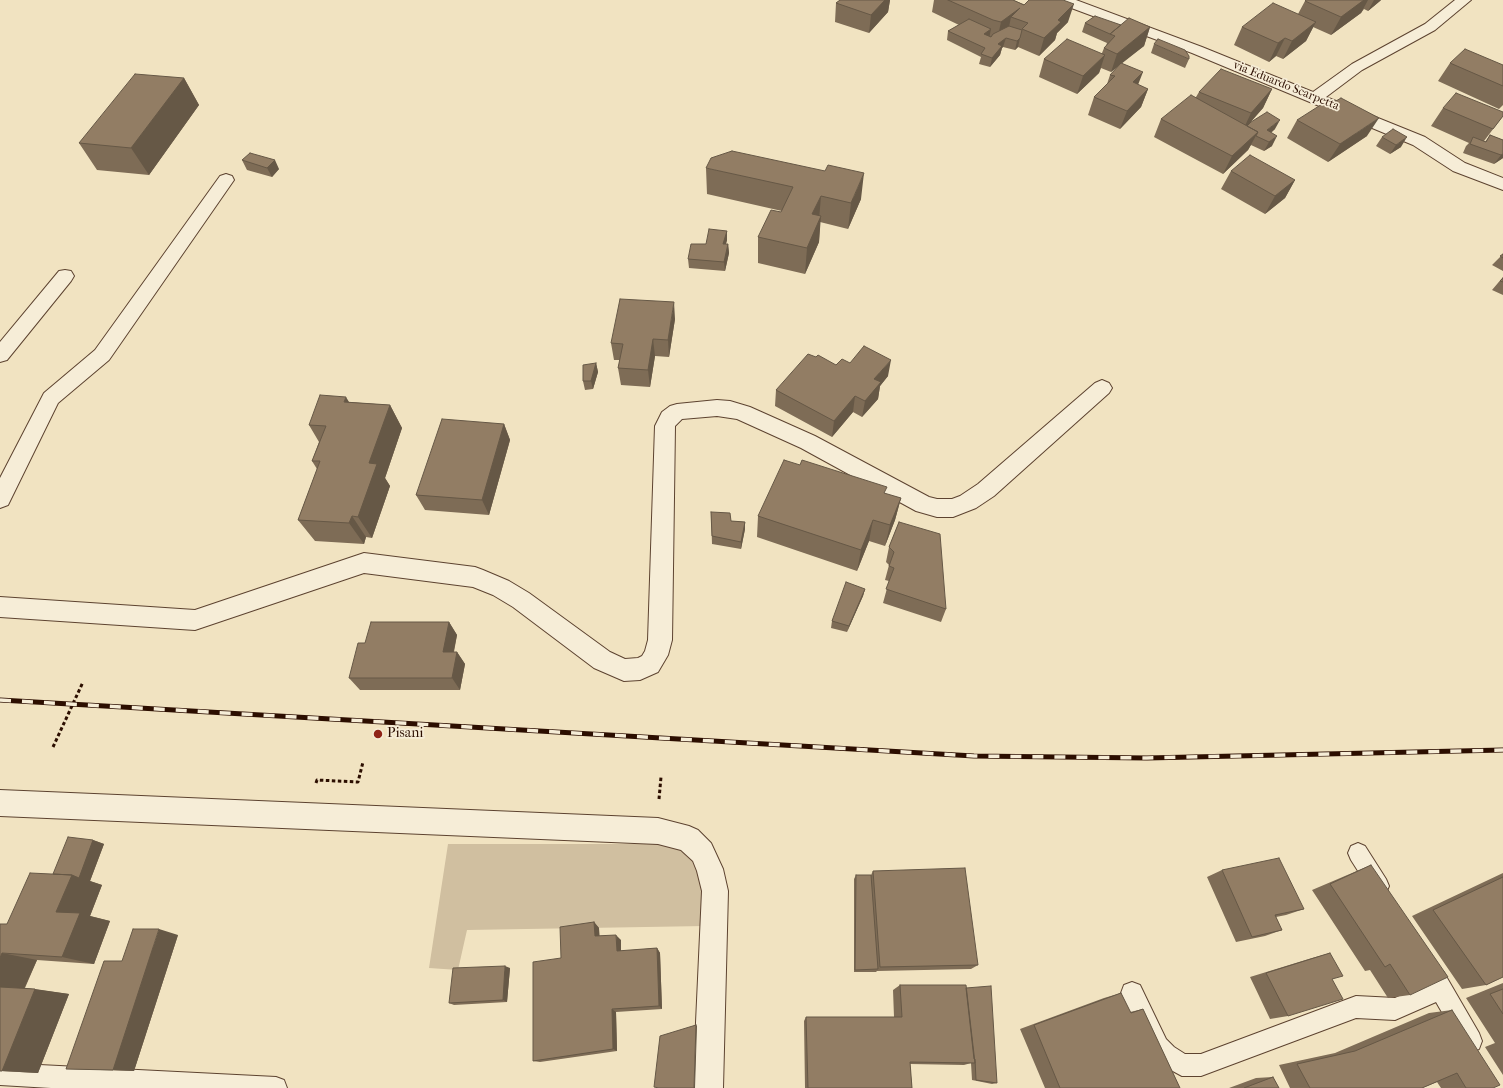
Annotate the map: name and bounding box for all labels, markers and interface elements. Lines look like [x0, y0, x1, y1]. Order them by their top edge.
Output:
street label: via Eduardo Scarpetta [1231, 58, 1341, 114]
place label: Pisani [387, 726, 423, 742]
marker: Pisani [372, 728, 384, 740]

